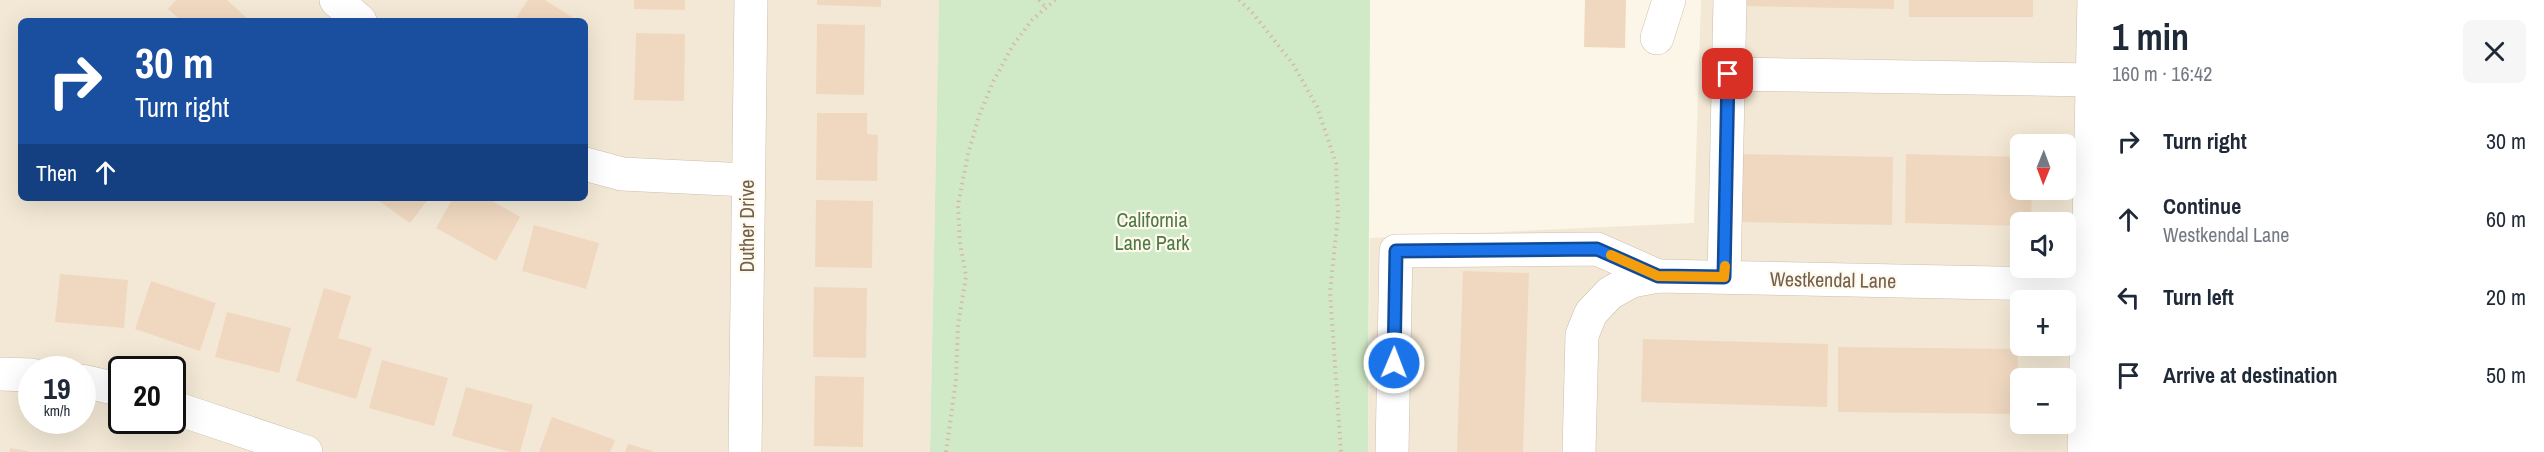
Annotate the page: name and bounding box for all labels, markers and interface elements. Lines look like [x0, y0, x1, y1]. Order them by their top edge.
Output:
text: 1 min [2112, 13, 2189, 61]
button: close [2463, 20, 2526, 83]
text: 30 m [135, 35, 214, 91]
icon: right [36, 42, 114, 120]
pin [1702, 48, 1753, 99]
icon: arrive [1711, 57, 1744, 90]
text: 160 m · 16:42 [2112, 60, 2212, 87]
text: Turn right [135, 89, 229, 125]
icon: right [2112, 125, 2145, 158]
text: Turn right [2163, 126, 2247, 156]
text: 30 m [2486, 126, 2526, 156]
north arrow [2010, 134, 2076, 200]
map controls [2010, 134, 2076, 434]
icon: ahead [89, 156, 122, 189]
text: Then [36, 158, 77, 188]
street label: Duther Drive [733, 180, 760, 272]
text: Continue [2163, 191, 2241, 221]
icon: ahead [2112, 203, 2145, 236]
text: 60 m [2486, 204, 2526, 234]
park label: California Lane Park [1115, 206, 1190, 256]
button: sound [2010, 212, 2076, 278]
text: Westkendal Lane [2163, 221, 2289, 248]
street label: Westkendal Lane [1770, 265, 1896, 294]
icon: left [2112, 281, 2145, 314]
text: Turn left [2163, 282, 2234, 312]
text: 20 m [2486, 282, 2526, 312]
button: + [2010, 290, 2076, 356]
position arrow [1362, 331, 1426, 395]
speed limit sign: 20 [108, 356, 186, 434]
icon: arrive [2112, 359, 2145, 392]
text: Arrive at destination [2163, 360, 2337, 390]
text: 50 m [2486, 360, 2526, 390]
text: 19 [43, 368, 71, 408]
button: − [2010, 368, 2076, 434]
text: km/h [44, 400, 70, 421]

